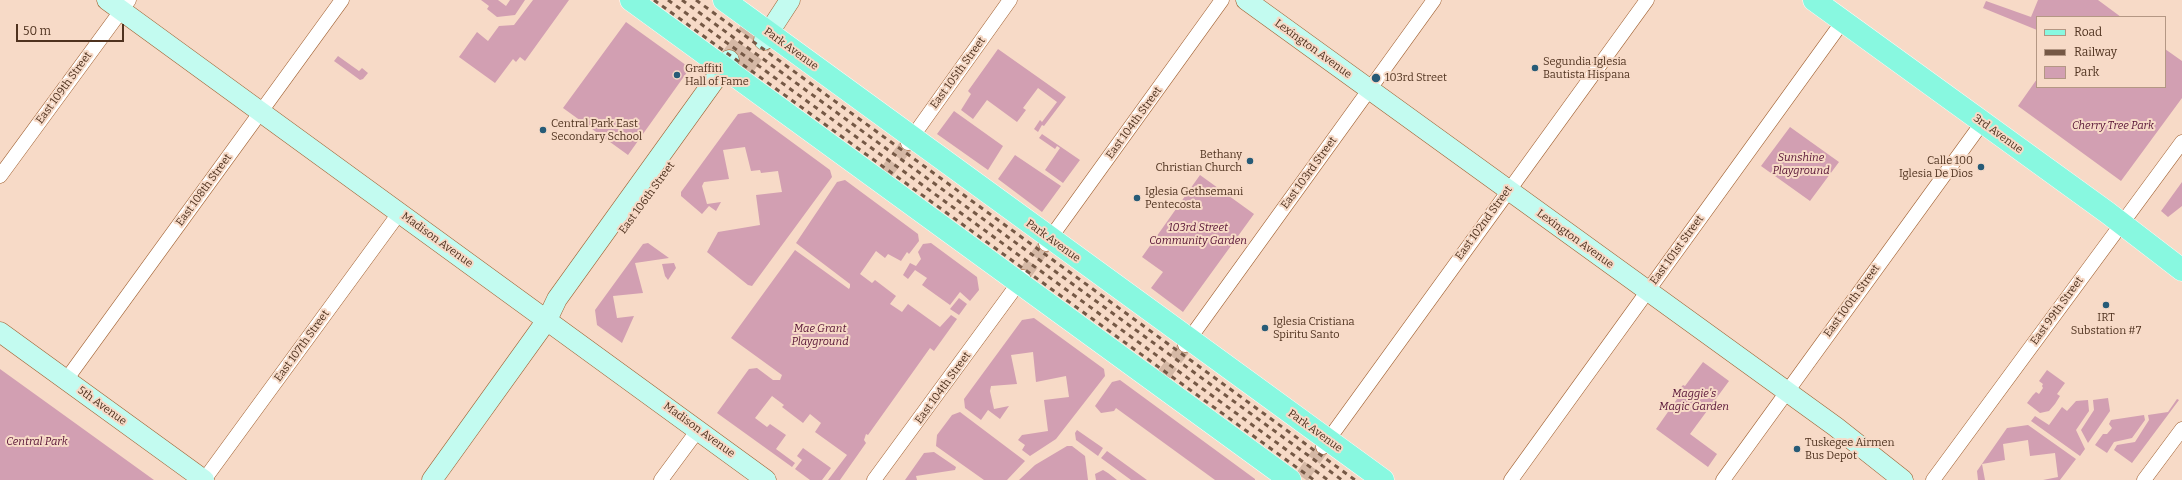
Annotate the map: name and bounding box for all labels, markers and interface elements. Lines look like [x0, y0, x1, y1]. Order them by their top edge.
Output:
scale bar [18, 16, 126, 42]
legend [2036, 16, 2166, 88]
street label: Lexington Avenue [1272, 17, 1354, 81]
text: 50 m [23, 24, 51, 38]
street label: Park Avenue [761, 25, 821, 73]
text: Road [2074, 25, 2102, 39]
street label: East 105th Street [928, 35, 988, 111]
text: Railway [2074, 45, 2117, 59]
street label: East 109th Street [33, 49, 95, 127]
place label: Segundia Iglesia Bautista Hispana [1543, 55, 1630, 81]
place label: Graffiti Hall of Fame [685, 62, 749, 88]
marker: Segundia Iglesia Bautista Hispana [1530, 63, 1540, 73]
text: Park [2074, 65, 2099, 79]
marker: Graffiti Hall of Fame [672, 70, 682, 80]
place label: 103rd Street [1385, 71, 1447, 85]
marker: 103rd Street [1370, 72, 1382, 84]
street label: East 104th Street [1103, 84, 1165, 162]
street label: 3rd Avenue [1971, 112, 2025, 156]
place label: Central Park East Secondary School [551, 117, 642, 143]
park label: Cherry Tree Park [2072, 119, 2154, 133]
marker: Central Park East Secondary School [538, 125, 548, 135]
street label: East 103rd Street [1278, 134, 1340, 212]
place label: Bethany Christian Church [1156, 148, 1242, 174]
street label: East 108th Street [173, 151, 235, 229]
park label: Sunshine Playground [1772, 151, 1830, 177]
place label: Calle 100 Iglesia De Dios [1899, 154, 1973, 180]
marker: Bethany Christian Church [1245, 156, 1255, 166]
street label: East 106th Street [616, 159, 678, 237]
marker: Calle 100 Iglesia De Dios [1976, 162, 1986, 172]
street label: East 102nd Street [1453, 183, 1515, 263]
place label: Iglesia Gethsemani Pentecosta [1145, 185, 1243, 211]
marker: Iglesia Gethsemani Pentecosta [1132, 193, 1142, 203]
street label: Lexington Avenue [1534, 207, 1616, 271]
street label: Madison Avenue [399, 210, 475, 270]
street label: East 101st Street [1647, 213, 1707, 287]
street label: Park Avenue [1023, 217, 1083, 265]
park label: 103rd Street Community Garden [1149, 221, 1247, 247]
street label: East 100th Street [1821, 262, 1883, 340]
street label: East 99th Street [2028, 274, 2086, 348]
marker: IRT Substation #7 [2101, 300, 2111, 310]
street label: East 107th Street [272, 308, 332, 384]
place label: IRT Substation #7 [2071, 311, 2141, 337]
place label: Iglesia Cristiana Spiritu Santo [1273, 315, 1355, 341]
park label: Mae Grant Playground [791, 322, 849, 348]
marker: Iglesia Cristiana Spiritu Santo [1260, 323, 1270, 333]
street label: East 104th Street [912, 349, 974, 427]
street label: 5th Avenue [75, 384, 129, 428]
park label: Maggie's Magic Garden [1659, 387, 1729, 413]
street label: Madison Avenue [661, 400, 737, 460]
street label: Park Avenue [1285, 407, 1345, 455]
park label: Central Park [6, 435, 68, 449]
place label: Tuskegee Airmen Bus Depot [1805, 436, 1894, 462]
marker: Tuskegee Airmen Bus Depot [1792, 444, 1802, 454]

